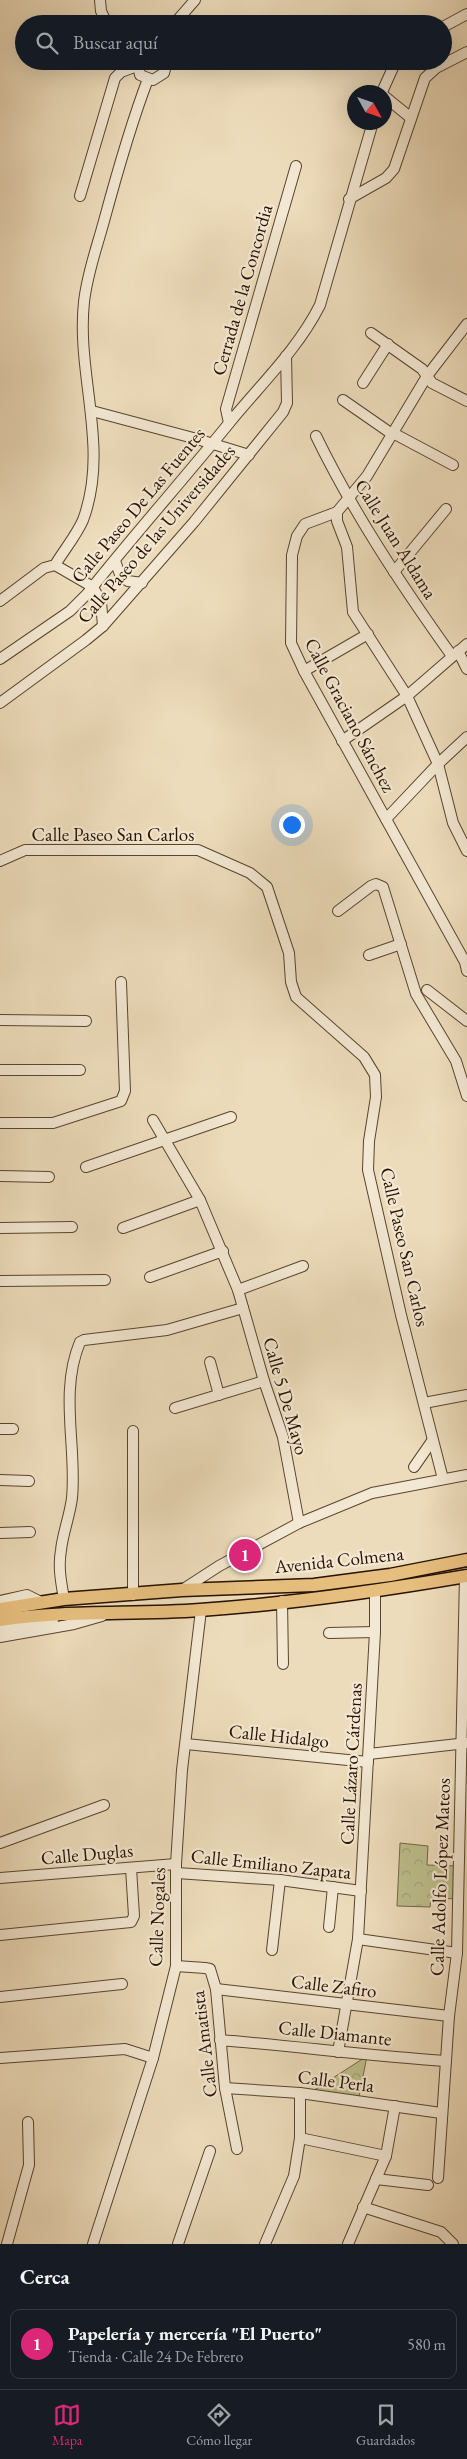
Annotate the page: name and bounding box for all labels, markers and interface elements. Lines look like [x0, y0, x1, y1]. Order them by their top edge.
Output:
search box [15, 15, 452, 70]
icon: search [33, 29, 61, 57]
text: Buscar aquí [73, 30, 158, 55]
north arrow [347, 85, 392, 130]
street label: Cerrada de la Concordia [206, 201, 278, 378]
street label: Calle Paseo De Las Fuentes [65, 422, 211, 588]
street label: Calle Paseo de las Universidades [71, 439, 241, 629]
street label: Calle Juan Aldama [349, 474, 443, 604]
street label: Calle Graciano Sánchez [299, 634, 402, 797]
your location [279, 812, 305, 838]
street label: Calle Paseo San Carlos [32, 822, 194, 847]
street label: Calle Paseo San Carlos [375, 1165, 435, 1329]
street label: Calle 5 De Mayo [257, 1334, 315, 1458]
pin: 1 [229, 1536, 261, 1574]
street label: Avenida Colmena [272, 1541, 405, 1579]
street label: Calle Lázaro Cárdenas [334, 1682, 368, 1846]
street label: Calle Hidalgo [228, 1718, 330, 1754]
street label: Calle Adolfo López Mateos [424, 1777, 456, 1977]
street label: Calle Duglas [40, 1838, 134, 1870]
street label: Calle Emiliano Zapata [190, 1843, 353, 1885]
street label: Calle Nogales [143, 1867, 171, 1967]
street label: Calle Zafiro [290, 1968, 378, 2004]
street label: Calle Amatista [185, 1989, 223, 2099]
street label: Calle Diamante [277, 2015, 393, 2051]
street label: Calle Perla [296, 2064, 376, 2098]
text: Cerca [20, 2263, 70, 2290]
text: Papelería y mercería "El Puerto" [68, 2321, 322, 2346]
text: 1 [33, 2334, 41, 2355]
text: 580 m [407, 2334, 446, 2355]
text: Tienda · Calle 24 De Febrero [68, 2346, 243, 2367]
tab: Mapa [52, 2401, 82, 2449]
tab: Cómo llegar [186, 2401, 252, 2449]
tab: Guardados [356, 2401, 415, 2449]

